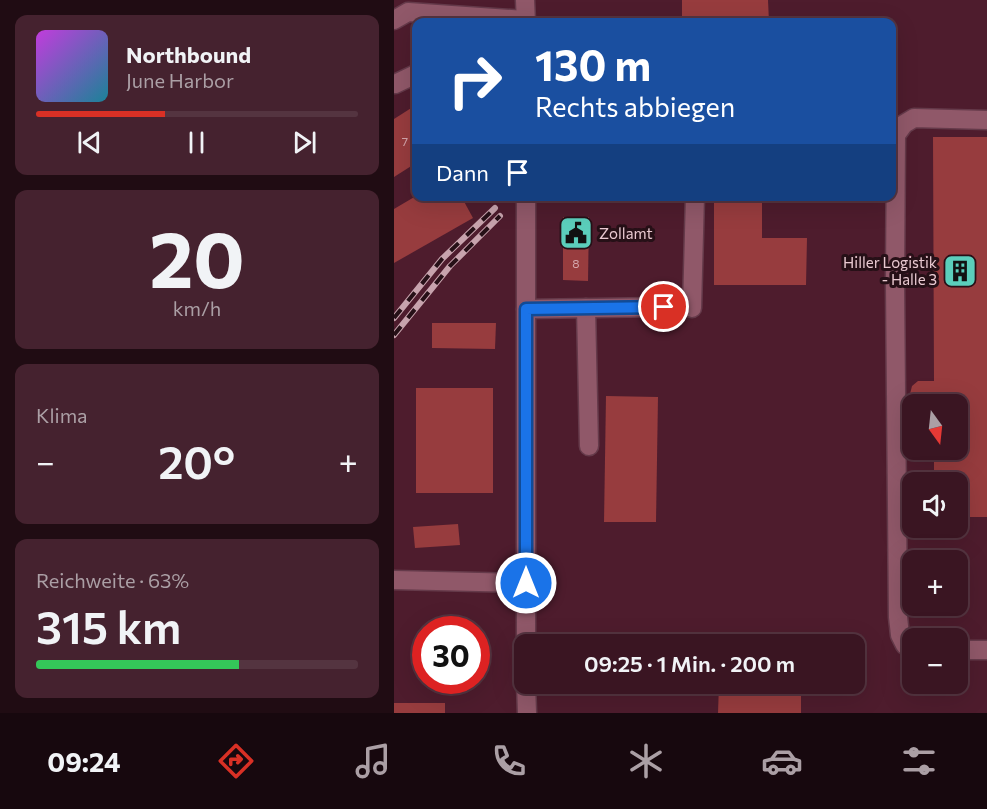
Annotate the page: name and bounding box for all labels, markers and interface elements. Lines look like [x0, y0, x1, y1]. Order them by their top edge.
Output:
text: 130 m [535, 38, 651, 90]
text: Northbound [126, 41, 251, 68]
icon: right [436, 42, 514, 120]
text: June Harbor [126, 68, 234, 92]
text: Rechts abbiegen [535, 90, 735, 123]
icon: previous [73, 126, 106, 159]
icon: pause [180, 126, 213, 159]
icon: next [288, 126, 321, 159]
house number: 7 [402, 134, 408, 148]
icon: arrive [501, 156, 534, 189]
text: Dann [436, 159, 489, 186]
text: 20 [149, 209, 245, 304]
public building icon: Zollamt [558, 215, 594, 251]
place label: Zollamt [599, 224, 653, 242]
place label: Hiller Logistik - Halle 3 [843, 253, 937, 288]
building icon: Hiller Logistik - Halle 3 [942, 253, 978, 289]
house number: 8 [572, 256, 580, 270]
pin [638, 281, 689, 332]
icon: arrive [647, 290, 680, 323]
text: km/h [173, 296, 221, 320]
north arrow [902, 394, 968, 460]
map controls [902, 394, 968, 694]
text: Klima [36, 403, 88, 427]
text: 20° [158, 433, 235, 488]
text: − [36, 440, 55, 481]
text: + [339, 440, 358, 481]
button: sound [902, 472, 968, 538]
button: + [902, 550, 968, 616]
position arrow [494, 551, 558, 615]
text: Reichweite · 63% [36, 568, 189, 592]
text: 315 km [36, 598, 181, 653]
speed limit sign: 30 [412, 616, 490, 694]
button: − [902, 628, 968, 694]
text: 09:25 · 1 Min. · 200 m [584, 650, 795, 677]
icon: directions [215, 740, 257, 782]
icon: music [352, 740, 394, 782]
icon: phone [488, 740, 530, 782]
icon: climate [625, 740, 667, 782]
icon: car [761, 740, 803, 782]
icon: filters [898, 740, 940, 782]
text: 09:24 [47, 745, 121, 778]

